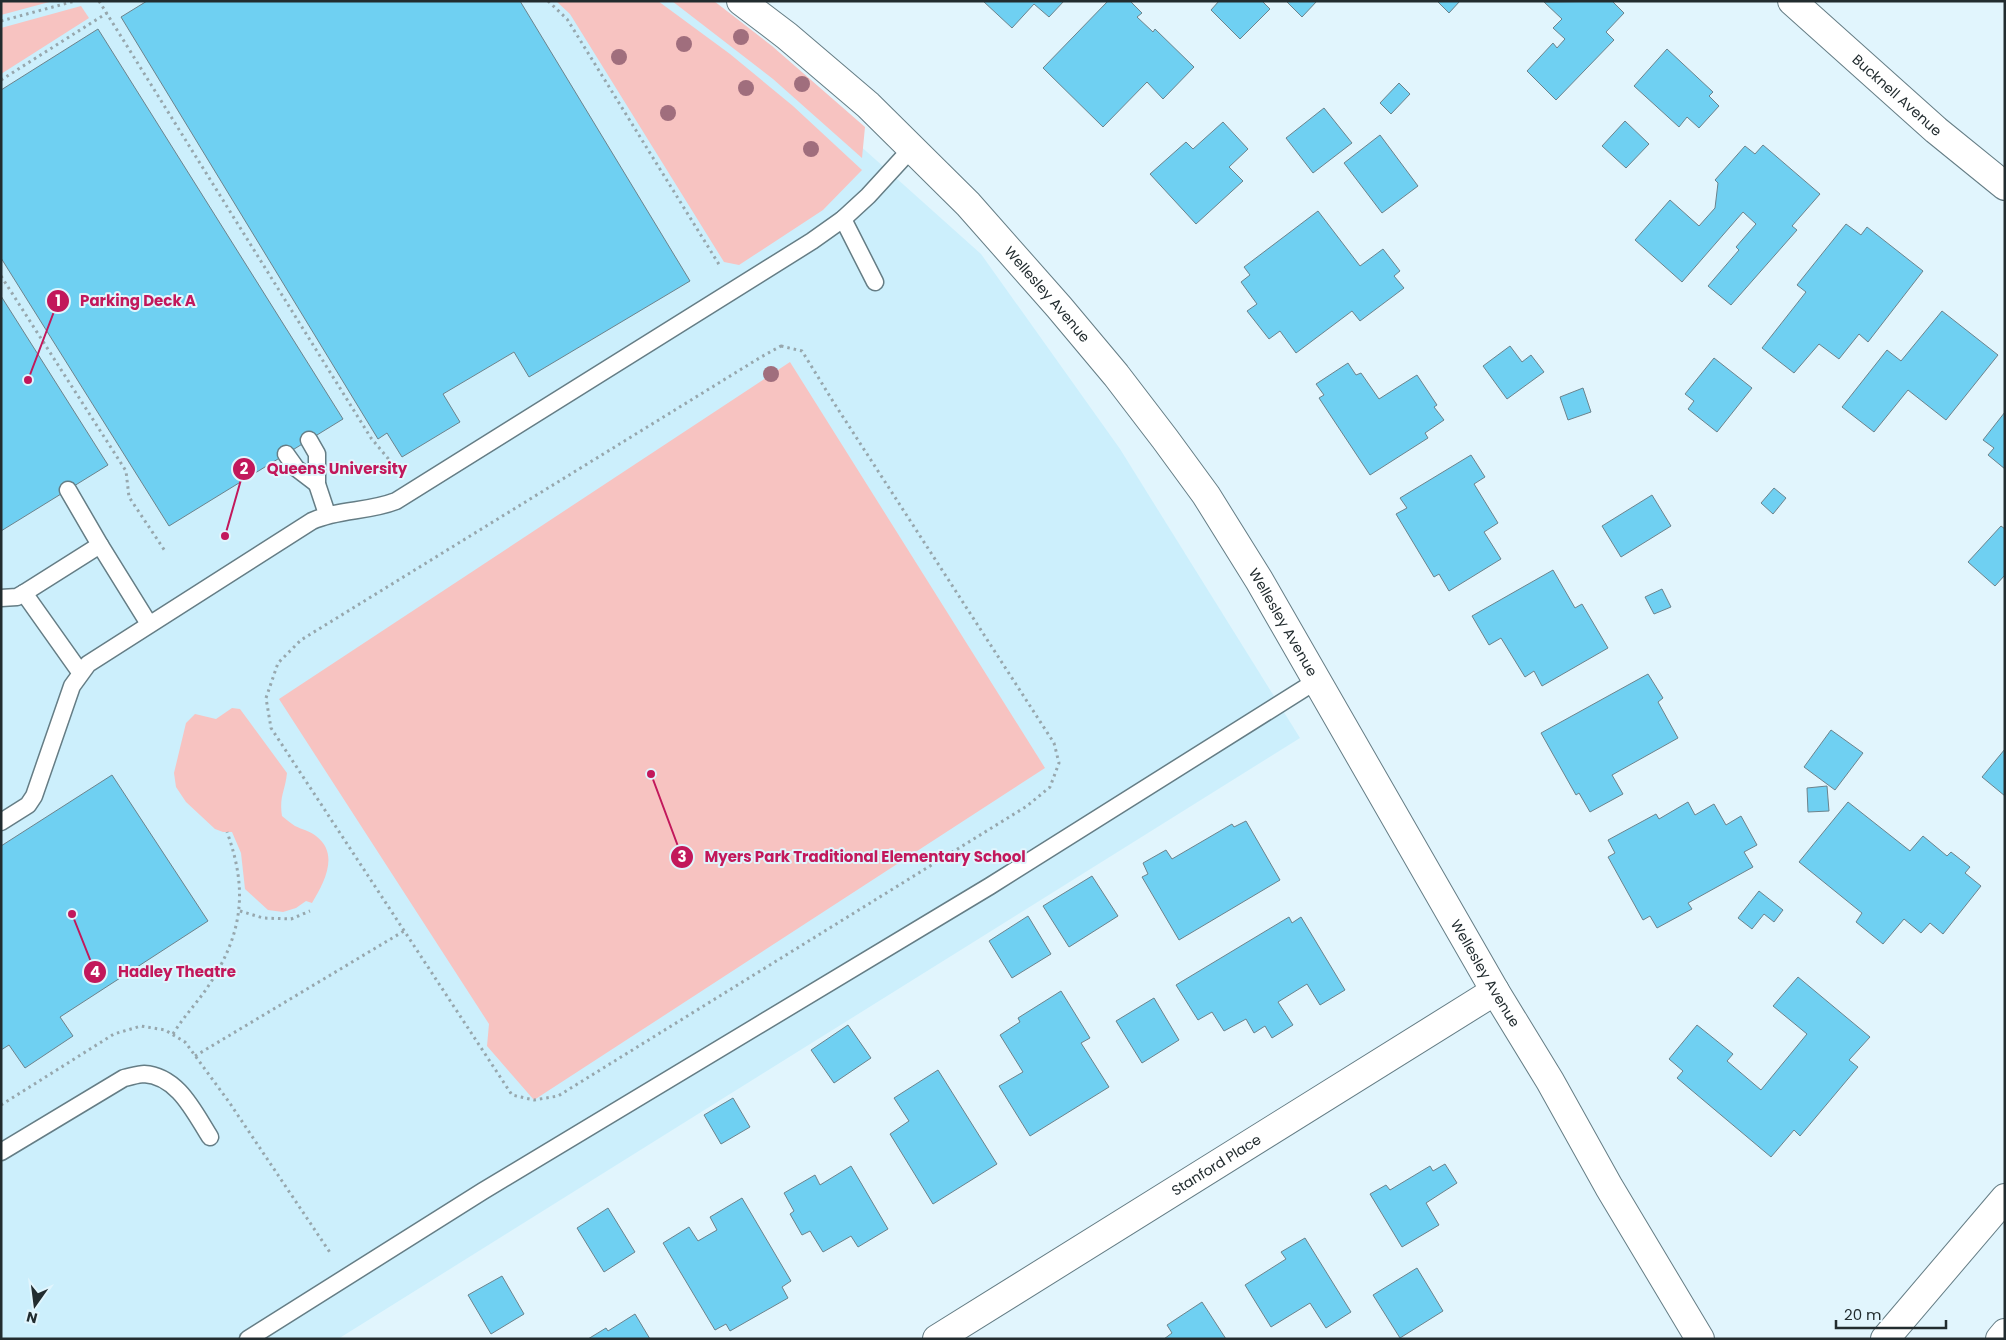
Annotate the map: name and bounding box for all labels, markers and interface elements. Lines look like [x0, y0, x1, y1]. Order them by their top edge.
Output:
street label: Bucknell Avenue [1848, 50, 1946, 141]
street label: Wellesley Avenue [1000, 242, 1095, 347]
callout: Parking Deck A [46, 286, 206, 316]
text: 1 [55, 290, 61, 311]
text: Parking Deck A [80, 290, 196, 311]
callout: Queens University [232, 454, 417, 484]
text: 2 [240, 458, 249, 479]
text: Queens University [267, 458, 408, 479]
street label: Wellesley Avenue [1244, 564, 1322, 680]
callout: Myers Park Traditional Elementary School [669, 842, 1035, 872]
text: 3 [677, 846, 687, 867]
text: Myers Park Traditional Elementary School [704, 846, 1026, 867]
street label: Wellesley Avenue [1446, 916, 1525, 1031]
callout: Hadley Theatre [83, 957, 246, 987]
text: 4 [90, 961, 100, 982]
text: Hadley Theatre [118, 961, 236, 982]
street label: Stanford Place [1168, 1129, 1265, 1200]
north arrow [10, 1280, 60, 1330]
scale bar [1836, 1298, 1946, 1330]
text: 20 m [1844, 1304, 1882, 1325]
text: N [24, 1307, 39, 1329]

